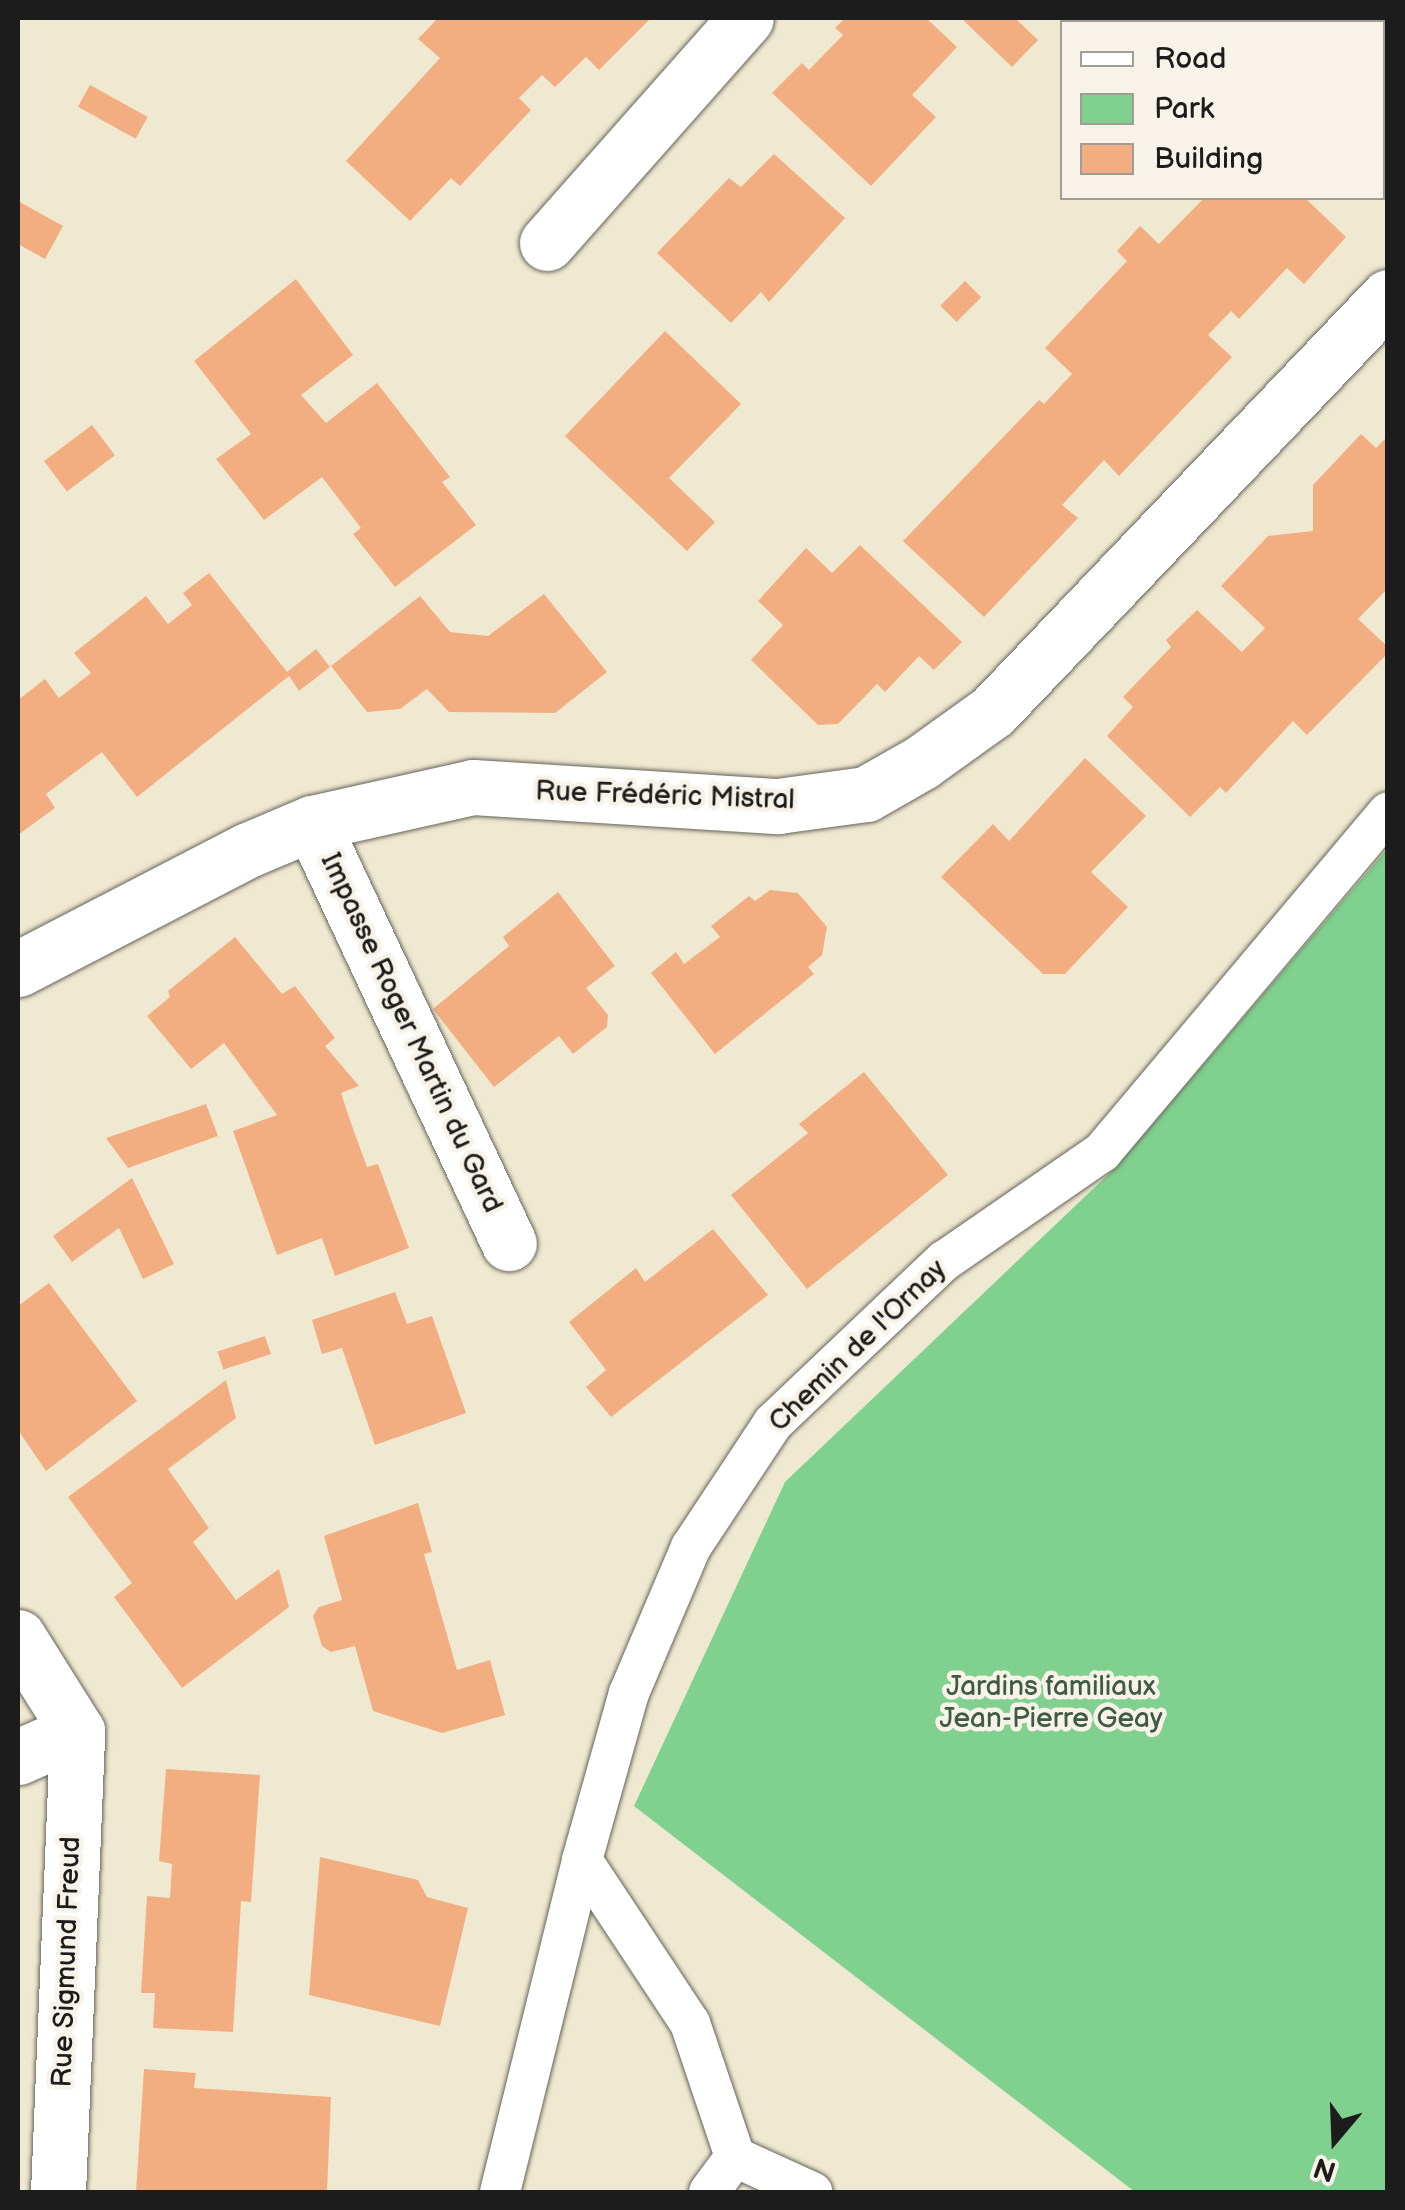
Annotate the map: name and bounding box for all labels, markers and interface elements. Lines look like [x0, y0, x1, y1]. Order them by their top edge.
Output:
legend [1060, 20, 1385, 200]
text: Road [1154, 41, 1227, 77]
text: Park [1154, 91, 1214, 127]
text: Building [1154, 141, 1263, 177]
street label: Rue Frédéric Mistral [535, 775, 795, 817]
street label: Impasse Roger Martin du Gard [313, 848, 509, 1218]
street label: Chemin de l'Ornay [762, 1253, 954, 1439]
park label: Jardins familiaux Jean-Pierre Geay [939, 1670, 1163, 1736]
street label: Rue Sigmund Freud [46, 1836, 88, 2088]
north arrow [1285, 2090, 1385, 2190]
text: N [1310, 2150, 1340, 2188]

